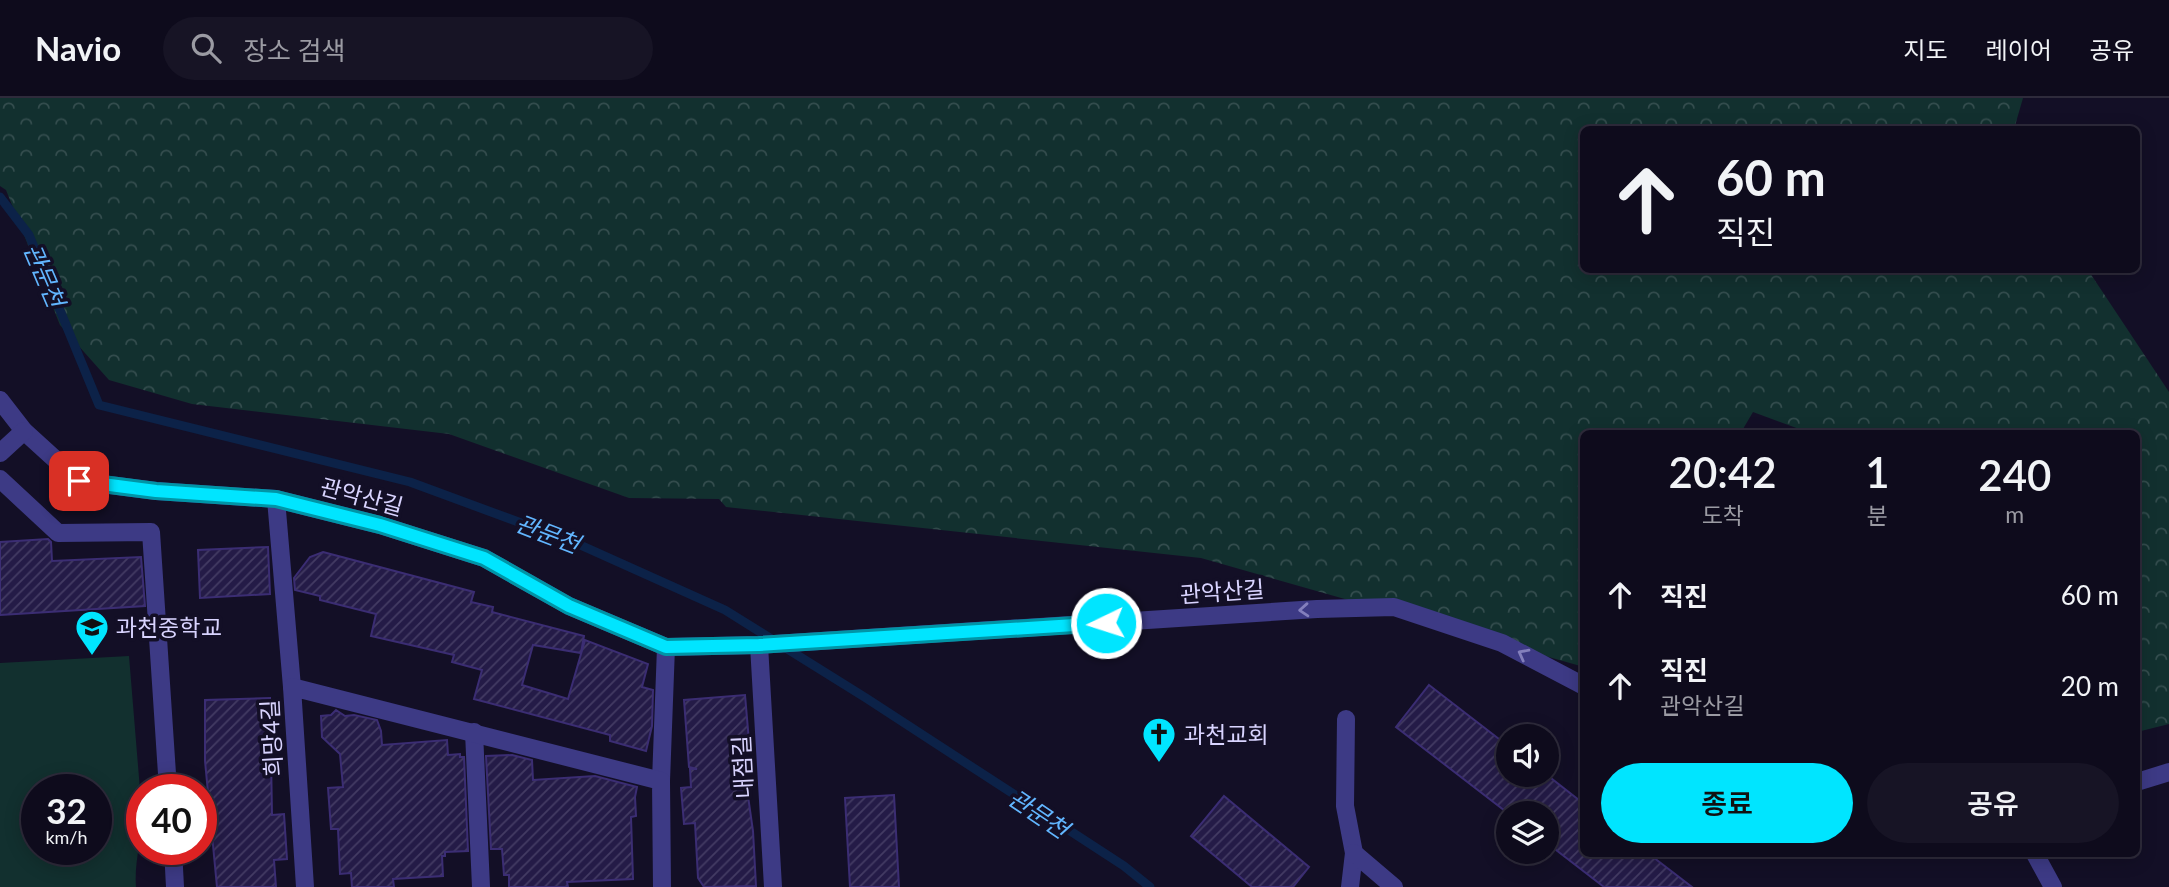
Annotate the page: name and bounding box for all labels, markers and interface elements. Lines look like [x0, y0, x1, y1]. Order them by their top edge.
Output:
search box [163, 17, 653, 80]
text: Navio [35, 28, 121, 68]
icon: search [187, 29, 225, 67]
text: 장소 검색 [243, 34, 345, 66]
text: 지도 [1903, 35, 1948, 64]
text: 레이어 [1986, 35, 2052, 64]
text: 공유 [2090, 35, 2134, 64]
text: 60 m [1716, 148, 1826, 206]
icon: ahead [1601, 154, 1692, 245]
text: 직진 [1716, 212, 1775, 251]
water label: 관문천 [19, 239, 72, 314]
text: 20:42 [1669, 447, 1777, 497]
text: 1 [1865, 447, 1890, 497]
text: 240 [1978, 450, 2051, 500]
pin [49, 451, 109, 511]
icon: arrive [60, 462, 98, 500]
street label: 관악산길 [317, 472, 407, 520]
text: m [2005, 500, 2024, 528]
text: 도착 [1701, 501, 1744, 529]
text: 분 [1867, 501, 1888, 529]
water label: 관문천 [512, 508, 587, 559]
street label: 관악산길 [1179, 574, 1265, 608]
icon: ahead [1601, 576, 1639, 614]
text: 60 m [2061, 579, 2119, 611]
text: 직진 [1660, 580, 1708, 612]
position arrow [1069, 586, 1143, 660]
one-way arrow [1299, 603, 1310, 618]
school or university icon: 과천중학교 [73, 608, 111, 657]
place label: 과천중학교 [116, 613, 222, 641]
one-way arrow [1518, 649, 1530, 662]
text: 직진 [1660, 654, 1708, 686]
icon: ahead [1601, 667, 1639, 705]
text: 20 m [2061, 670, 2119, 702]
text: 관악산길 [1660, 691, 1745, 719]
street label: 희망4길 [255, 699, 287, 777]
church icon: 과천교회 [1140, 715, 1178, 764]
place label: 과천교회 [1184, 720, 1269, 748]
map controls [1496, 724, 1559, 864]
button: sound [1496, 724, 1559, 787]
street label: 내점길 [726, 735, 758, 799]
button: 종료 [1601, 763, 1853, 843]
button: 공유 [1867, 763, 2119, 843]
speed limit sign: 40 [126, 774, 217, 865]
water label: 관문천 [1003, 782, 1077, 845]
text: 32 [46, 789, 87, 831]
button: layers [1496, 801, 1559, 864]
text: km/h [45, 826, 88, 848]

